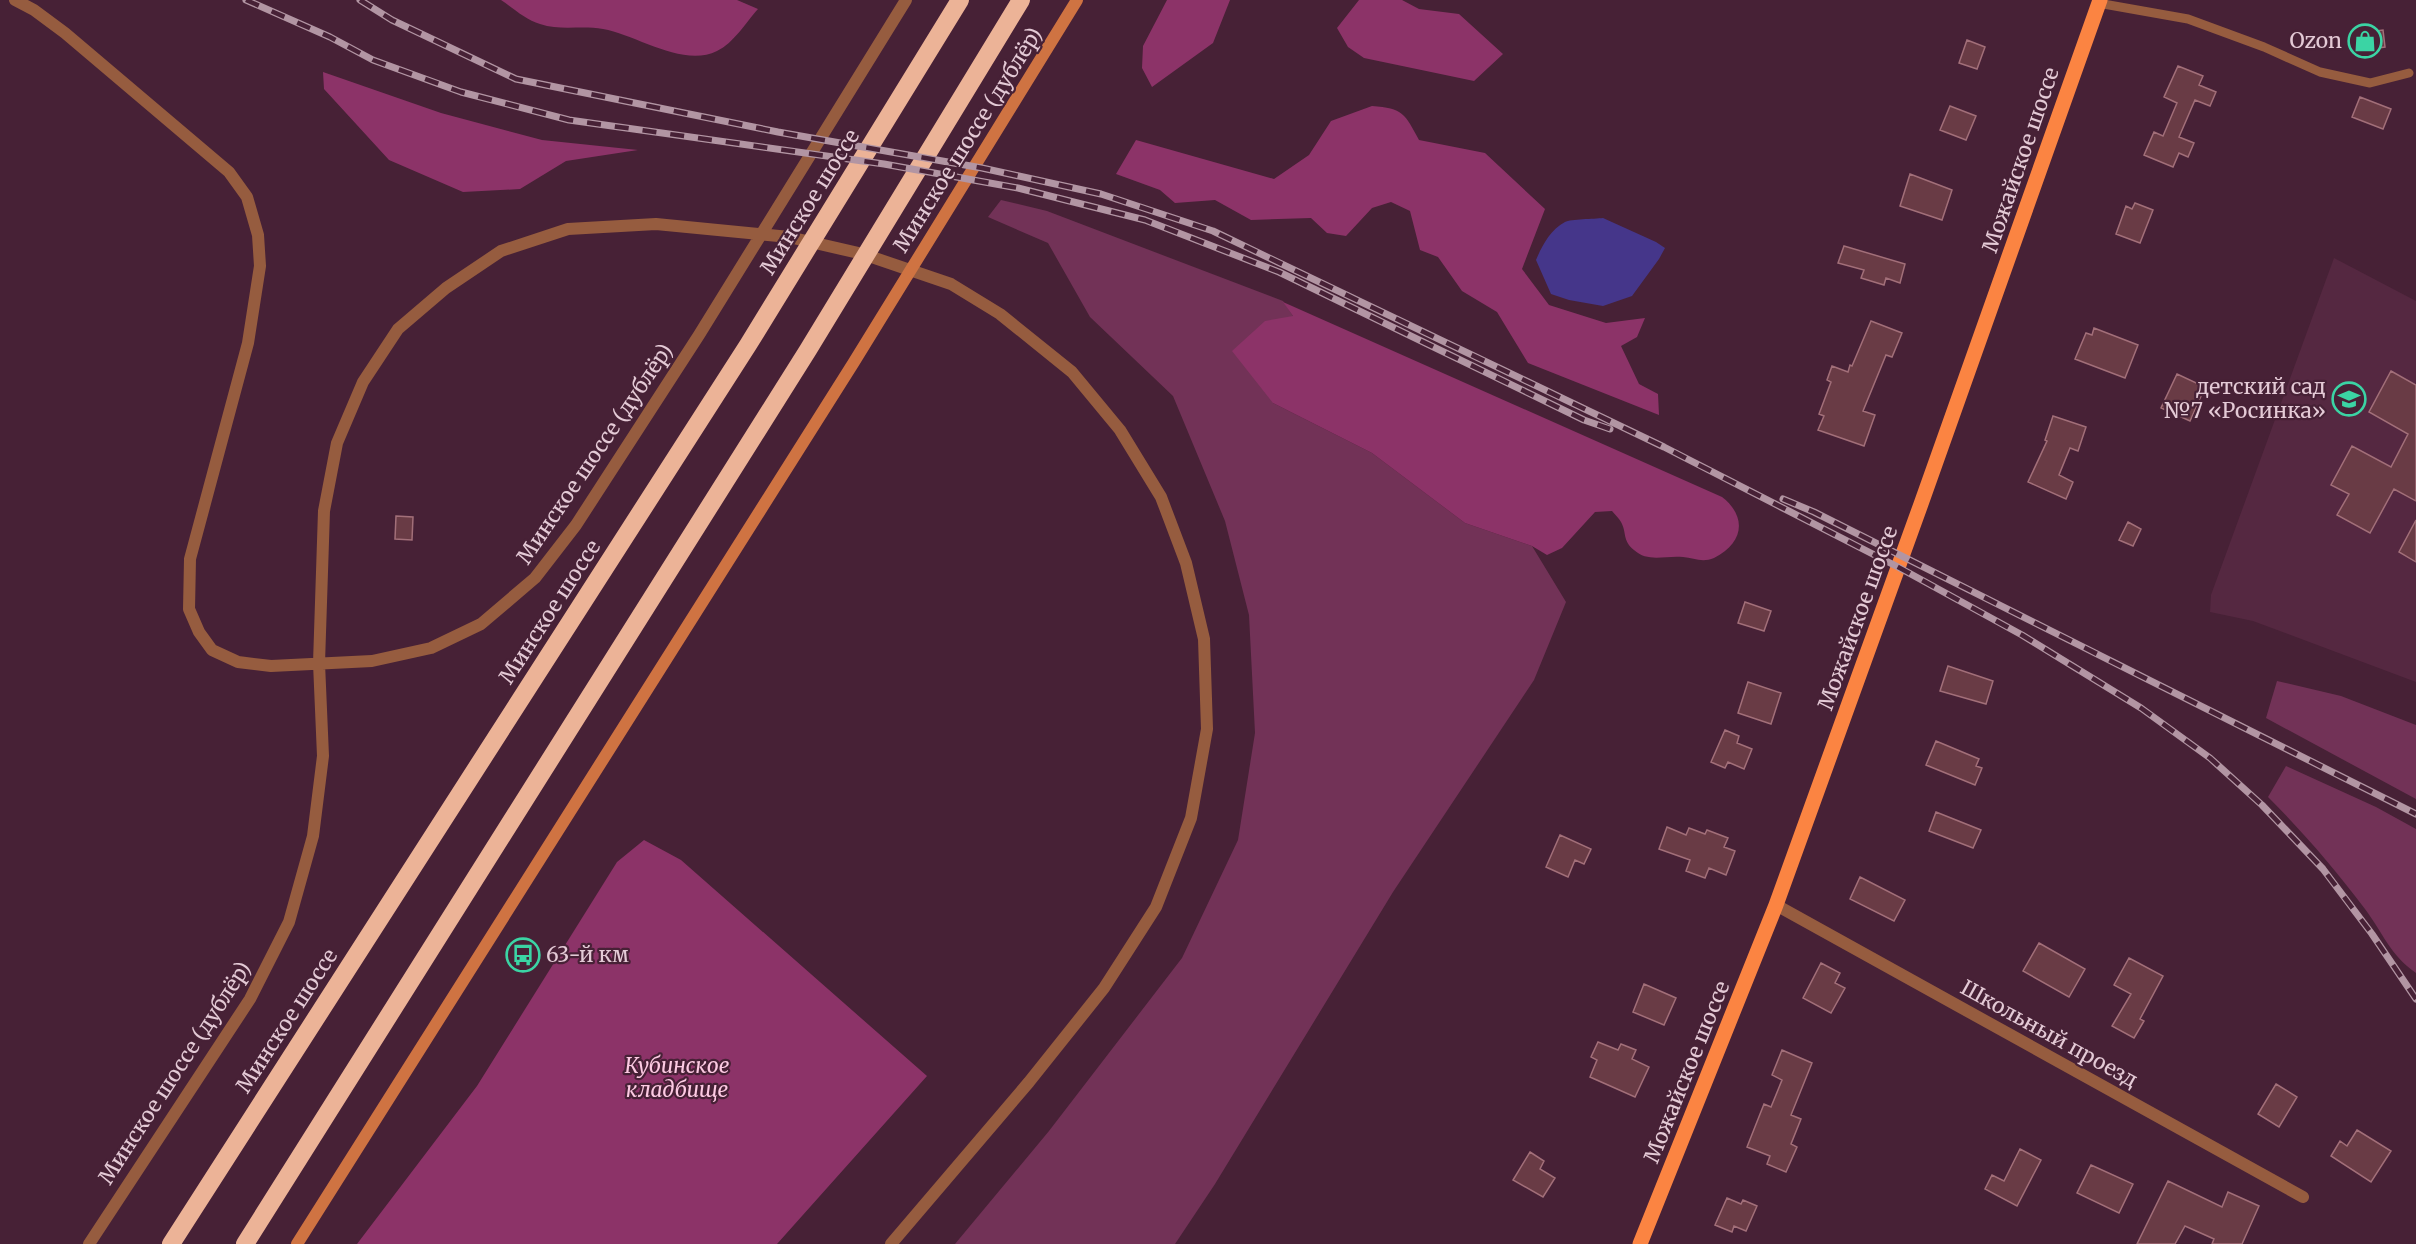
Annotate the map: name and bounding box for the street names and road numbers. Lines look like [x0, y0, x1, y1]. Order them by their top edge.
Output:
street label: Минское шоссе (дублёр) [887, 22, 1048, 257]
street label: Можайское шоссе [1976, 64, 2065, 256]
street label: Минское шоссе [754, 124, 865, 279]
street label: Минское шоссе (дублёр) [511, 338, 678, 569]
street label: Можайское шоссе [1812, 522, 1903, 714]
street label: Минское шоссе [493, 535, 606, 689]
street label: Минское шоссе [230, 944, 343, 1098]
street label: Минское шоссе (дублёр) [92, 956, 257, 1189]
street label: Школьный проезд [1956, 974, 2143, 1093]
street label: Можайское шоссе [1638, 977, 1735, 1167]

